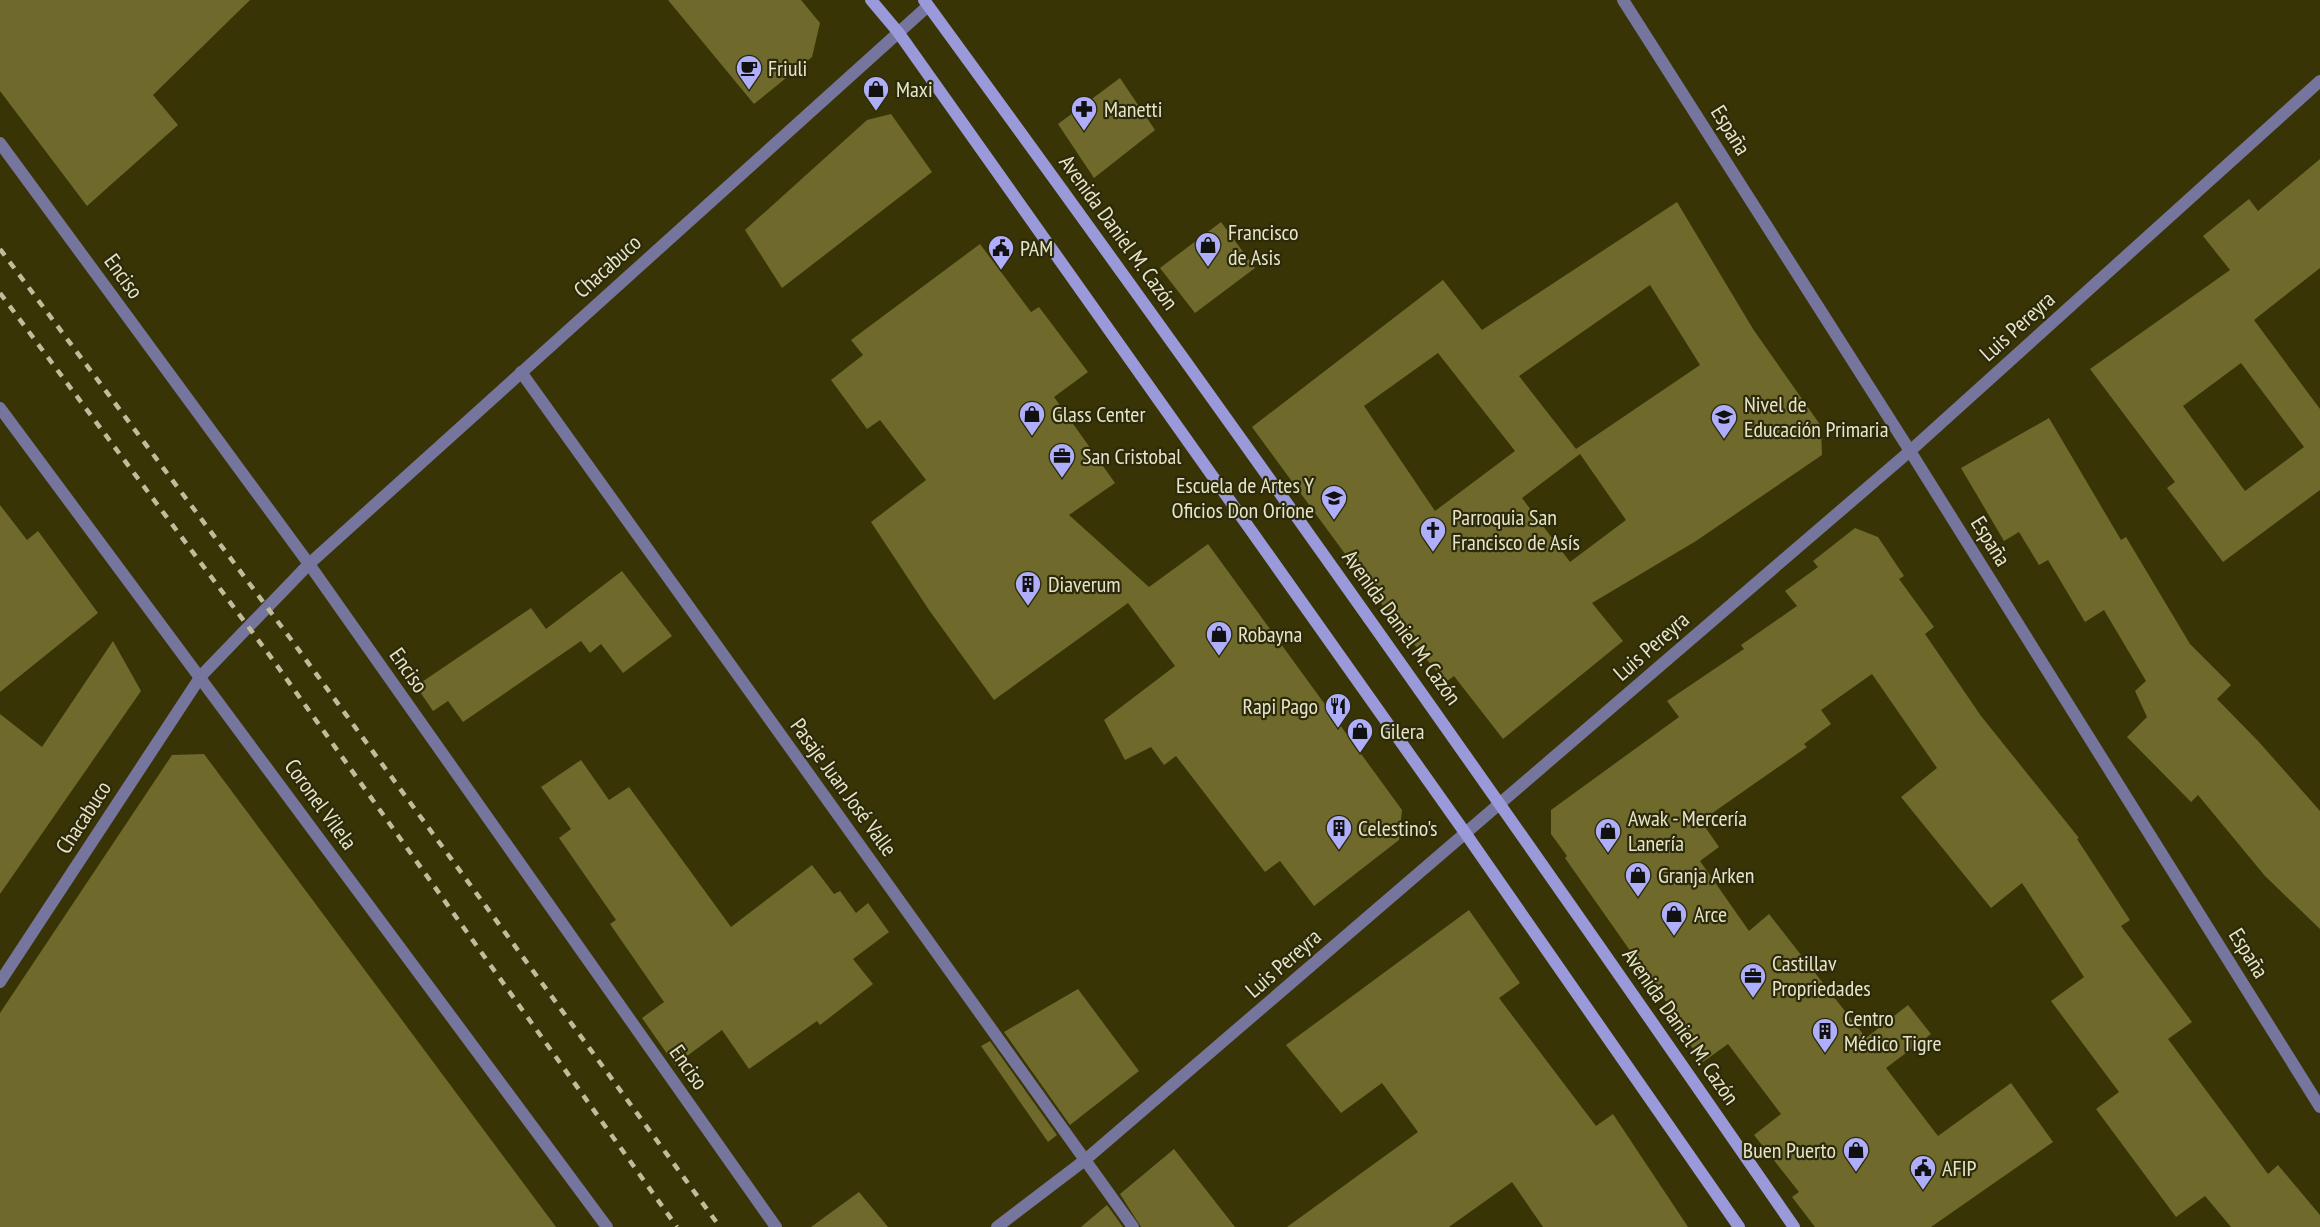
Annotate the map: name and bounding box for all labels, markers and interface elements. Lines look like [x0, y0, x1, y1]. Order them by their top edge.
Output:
cafe icon: Friuli [734, 53, 764, 91]
place label: Friuli [768, 54, 807, 82]
shop icon: Maxi [861, 74, 891, 112]
place label: Maxi [896, 75, 933, 103]
pharmacy icon: Manetti [1069, 94, 1099, 132]
place label: Manetti [1104, 95, 1162, 123]
street label: España [1705, 100, 1757, 160]
street label: Avenida Daniel M. Cazón [1053, 149, 1185, 315]
place label: Francisco de Asis [1228, 218, 1299, 271]
street label: Chacabuco [567, 228, 647, 304]
shop icon: Francisco de Asis [1193, 230, 1223, 268]
public building icon: PAM [986, 233, 1016, 271]
place label: PAM [1020, 234, 1053, 262]
street label: Enciso [98, 248, 150, 304]
street label: Luis Pereyra [1974, 285, 2060, 367]
place label: Nivel de Educación Primaria [1744, 390, 1888, 443]
shop icon: Glass Center [1017, 399, 1047, 437]
place label: Glass Center [1052, 400, 1145, 428]
school or university icon: Nivel de Educación Primaria [1709, 402, 1739, 440]
office icon: San Cristobal [1047, 441, 1077, 479]
place label: San Cristobal [1082, 442, 1182, 470]
place label: Escuela de Artes Y Oficios Don Orione [1172, 471, 1314, 524]
school or university icon: Escuela de Artes Y Oficios Don Orione [1319, 483, 1349, 521]
place label: Parroquia San Francisco de Asís [1452, 503, 1580, 556]
street label: España [1965, 511, 2017, 571]
church icon: Parroquia San Francisco de Asís [1418, 515, 1448, 553]
street label: Avenida Daniel M. Cazón [1336, 544, 1468, 710]
building icon: Diaverum [1013, 569, 1043, 607]
place label: Diaverum [1048, 570, 1121, 598]
street label: Luis Pereyra [1607, 605, 1695, 687]
shop icon: Robayna [1204, 619, 1234, 657]
place label: Robayna [1238, 620, 1302, 648]
street label: Enciso [384, 642, 434, 698]
restaurant icon: Rapi Pago [1323, 691, 1353, 729]
place label: Rapi Pago [1242, 692, 1318, 720]
street label: Pasaje Juan José Valle [785, 713, 903, 861]
shop icon: Gilera [1345, 716, 1375, 754]
place label: Gilera [1380, 717, 1425, 745]
street label: Coronel Vilela [279, 753, 363, 855]
street label: Chacabuco [49, 775, 117, 859]
place label: Awak - Mercería Lanería [1628, 804, 1747, 857]
building icon: Celestino's [1324, 813, 1354, 851]
place label: Celestino's [1358, 814, 1437, 842]
shop icon: Awak - Mercería Lanería [1593, 816, 1623, 854]
shop icon: Granja Arken [1623, 860, 1653, 898]
place label: Granja Arken [1658, 861, 1754, 889]
shop icon: Arce [1659, 899, 1689, 937]
place label: Arce [1694, 900, 1727, 928]
street label: Luis Pereyra [1239, 922, 1327, 1004]
street label: España [2223, 923, 2275, 983]
street label: Avenida Daniel M. Cazón [1616, 942, 1746, 1110]
place label: Castillav Propriedades [1772, 949, 1871, 1002]
office icon: Castillav Propriedades [1738, 961, 1768, 999]
place label: Centro Médico Tigre [1844, 1004, 1942, 1057]
building icon: Centro Médico Tigre [1810, 1016, 1840, 1054]
street label: Enciso [664, 1039, 714, 1095]
shop icon: Buen Puerto [1841, 1135, 1871, 1173]
place label: Buen Puerto [1743, 1136, 1836, 1164]
public building icon: AFIP [1908, 1153, 1938, 1191]
place label: AFIP [1942, 1154, 1977, 1182]

